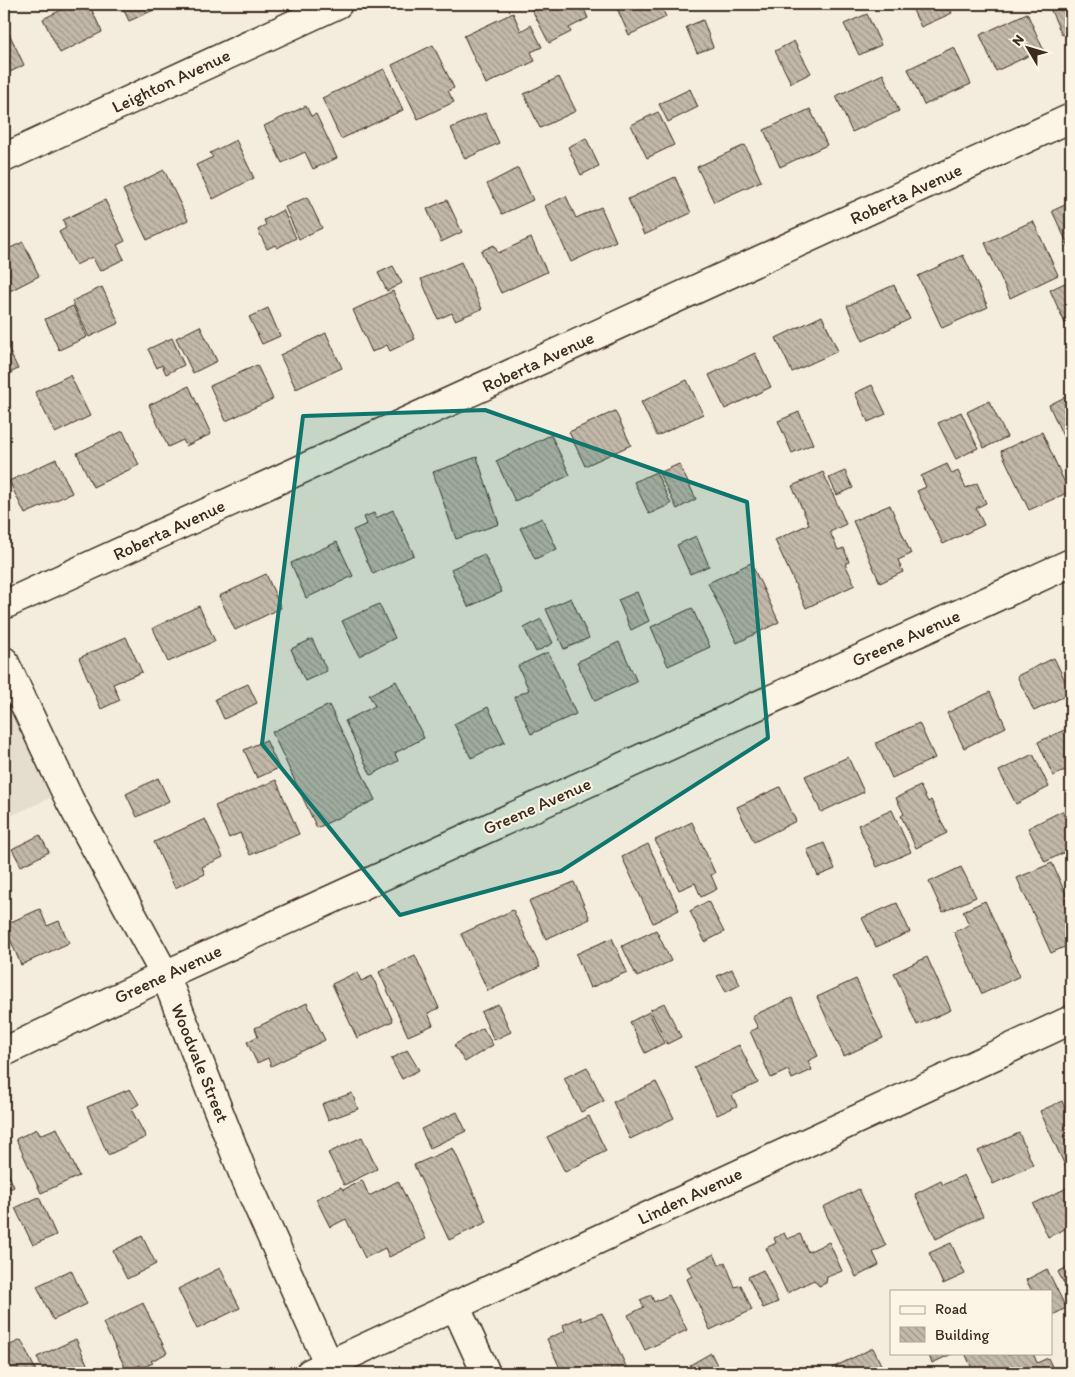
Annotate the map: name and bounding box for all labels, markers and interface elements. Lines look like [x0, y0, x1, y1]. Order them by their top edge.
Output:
north arrow [1002, 22, 1052, 72]
text: N [1009, 31, 1028, 49]
street label: Leighton Avenue [108, 44, 234, 118]
street label: Roberta Avenue [846, 158, 966, 230]
street label: Roberta Avenue [478, 326, 598, 398]
street label: Roberta Avenue [109, 494, 229, 566]
street label: Greene Avenue [848, 604, 964, 672]
street label: Greene Avenue [479, 772, 595, 840]
street label: Greene Avenue [111, 939, 225, 1009]
street label: Woodvale Street [166, 1000, 234, 1126]
street label: Linden Avenue [634, 1162, 746, 1230]
legend [890, 1290, 1052, 1354]
text: Road [935, 1300, 968, 1318]
text: Building [935, 1326, 989, 1344]

